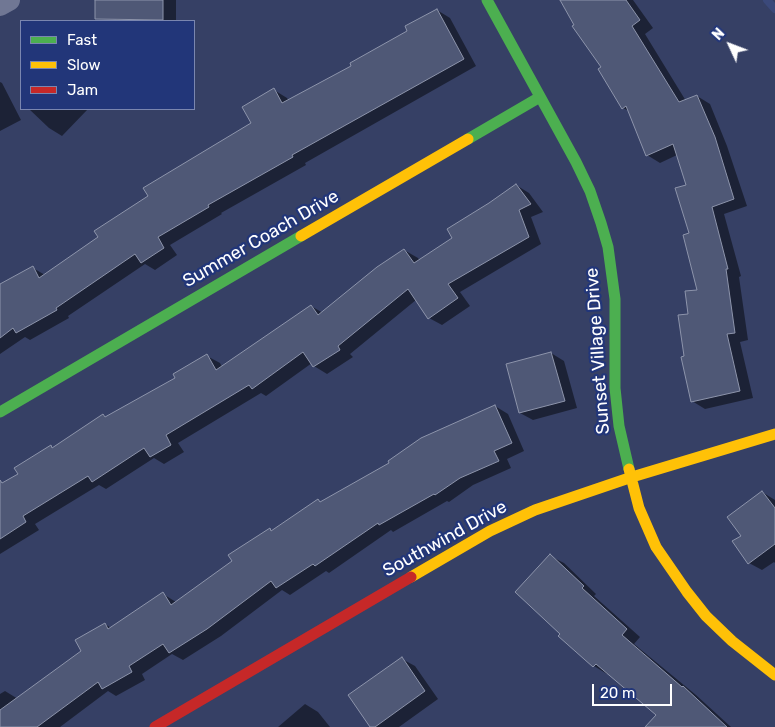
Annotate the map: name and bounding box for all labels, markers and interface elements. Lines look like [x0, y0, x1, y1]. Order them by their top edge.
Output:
legend [20, 20, 195, 110]
north arrow [705, 20, 755, 70]
text: N [709, 25, 728, 44]
text: Fast [67, 31, 97, 49]
text: Slow [67, 56, 100, 74]
text: Jam [67, 81, 98, 99]
street label: Summer Coach Drive [179, 186, 343, 292]
street label: Sunset Village Drive [581, 267, 615, 435]
street label: Southwind Drive [379, 496, 511, 582]
scale bar [595, 674, 675, 706]
text: 20 m [600, 684, 635, 702]

